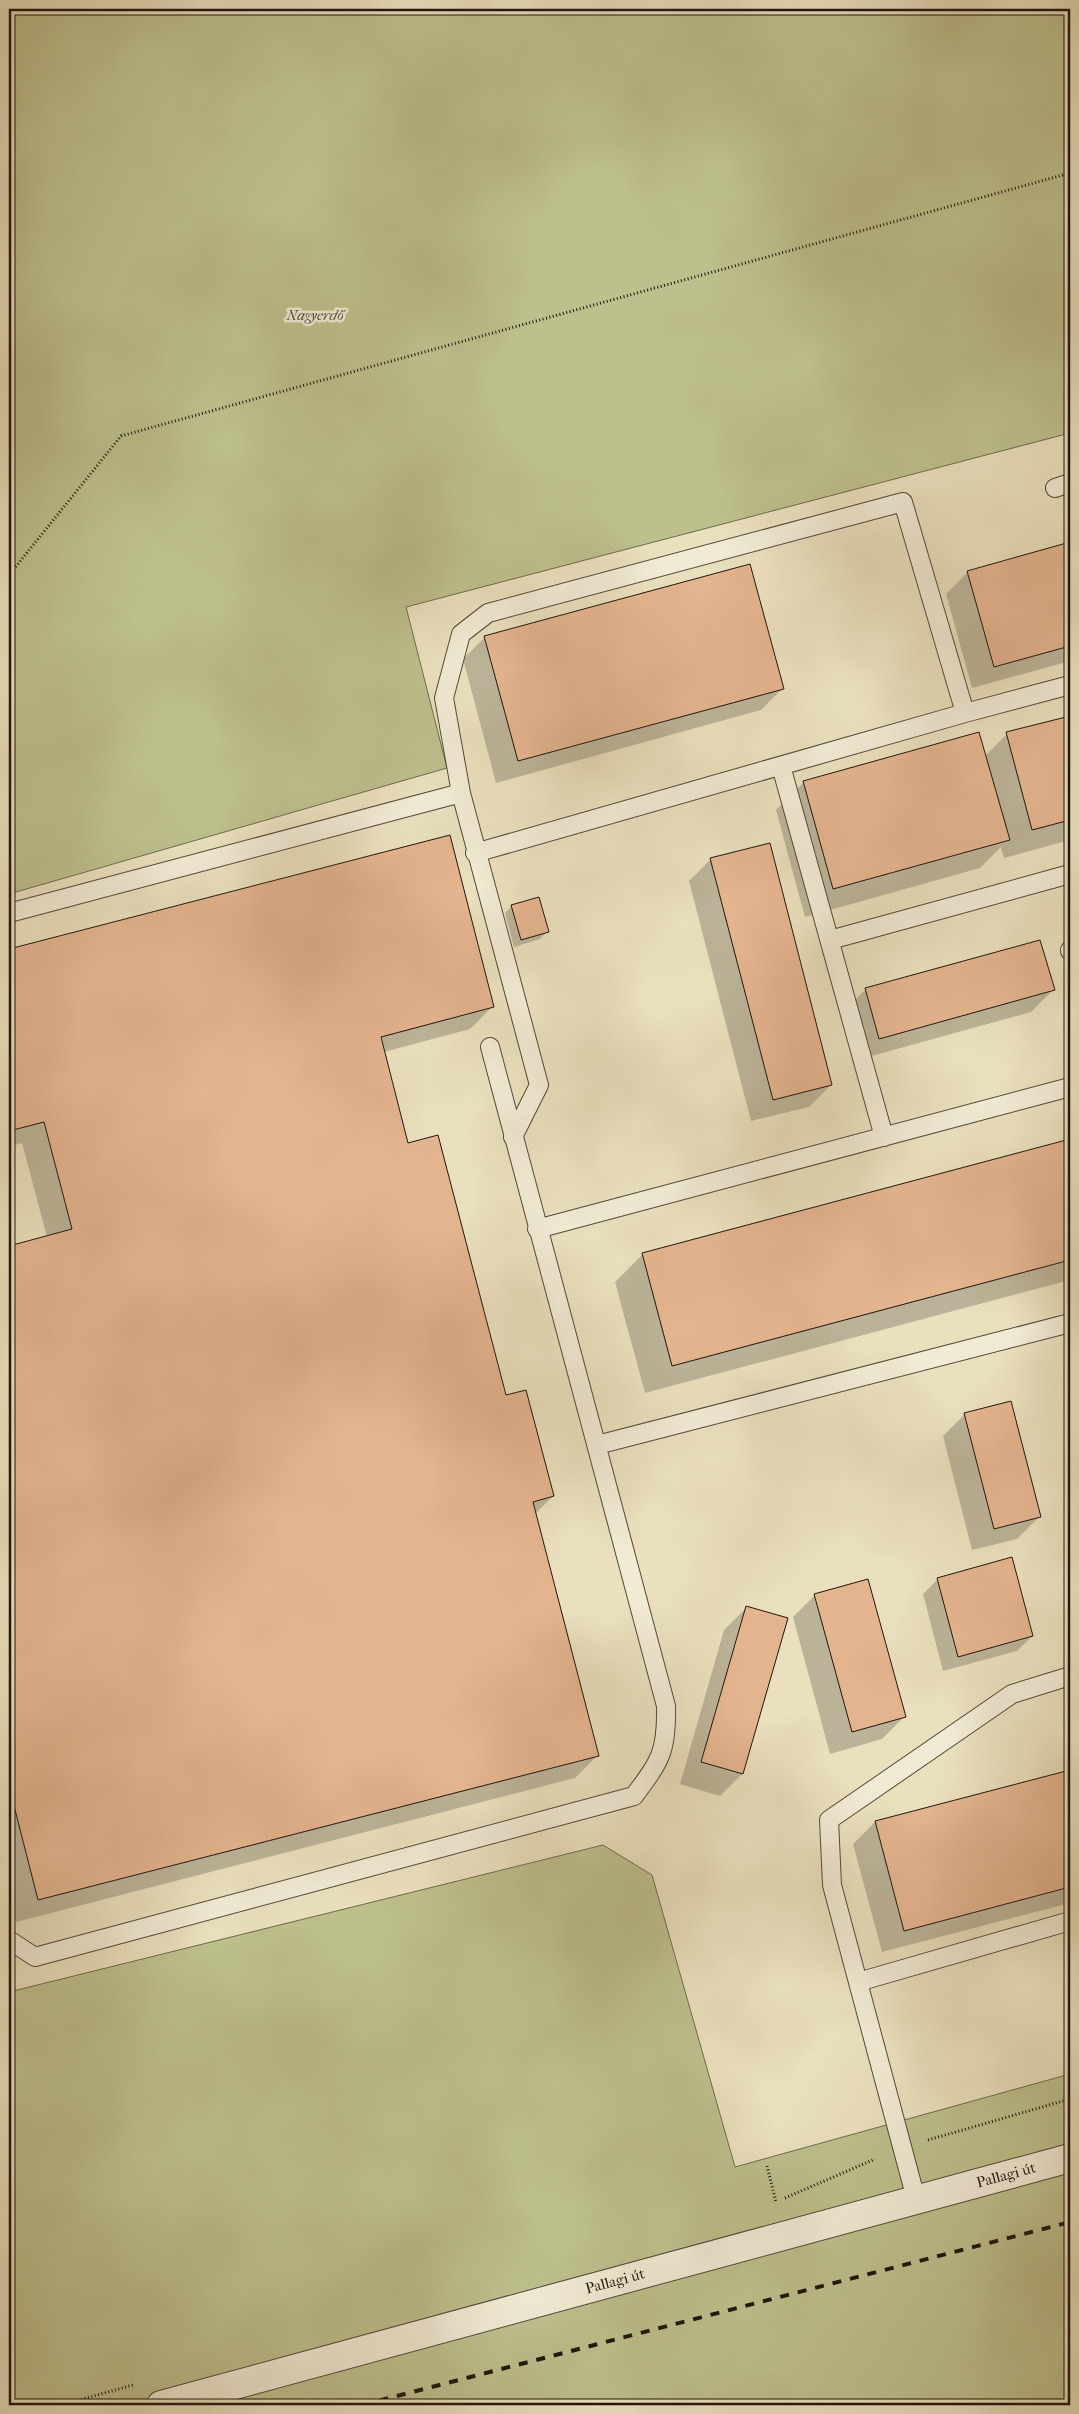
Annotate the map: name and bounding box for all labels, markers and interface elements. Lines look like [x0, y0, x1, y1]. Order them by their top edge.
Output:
park label: Nagyerdő [285, 306, 346, 324]
street label: Pallagi út [974, 2158, 1038, 2192]
street label: Pallagi út [583, 2264, 647, 2298]

